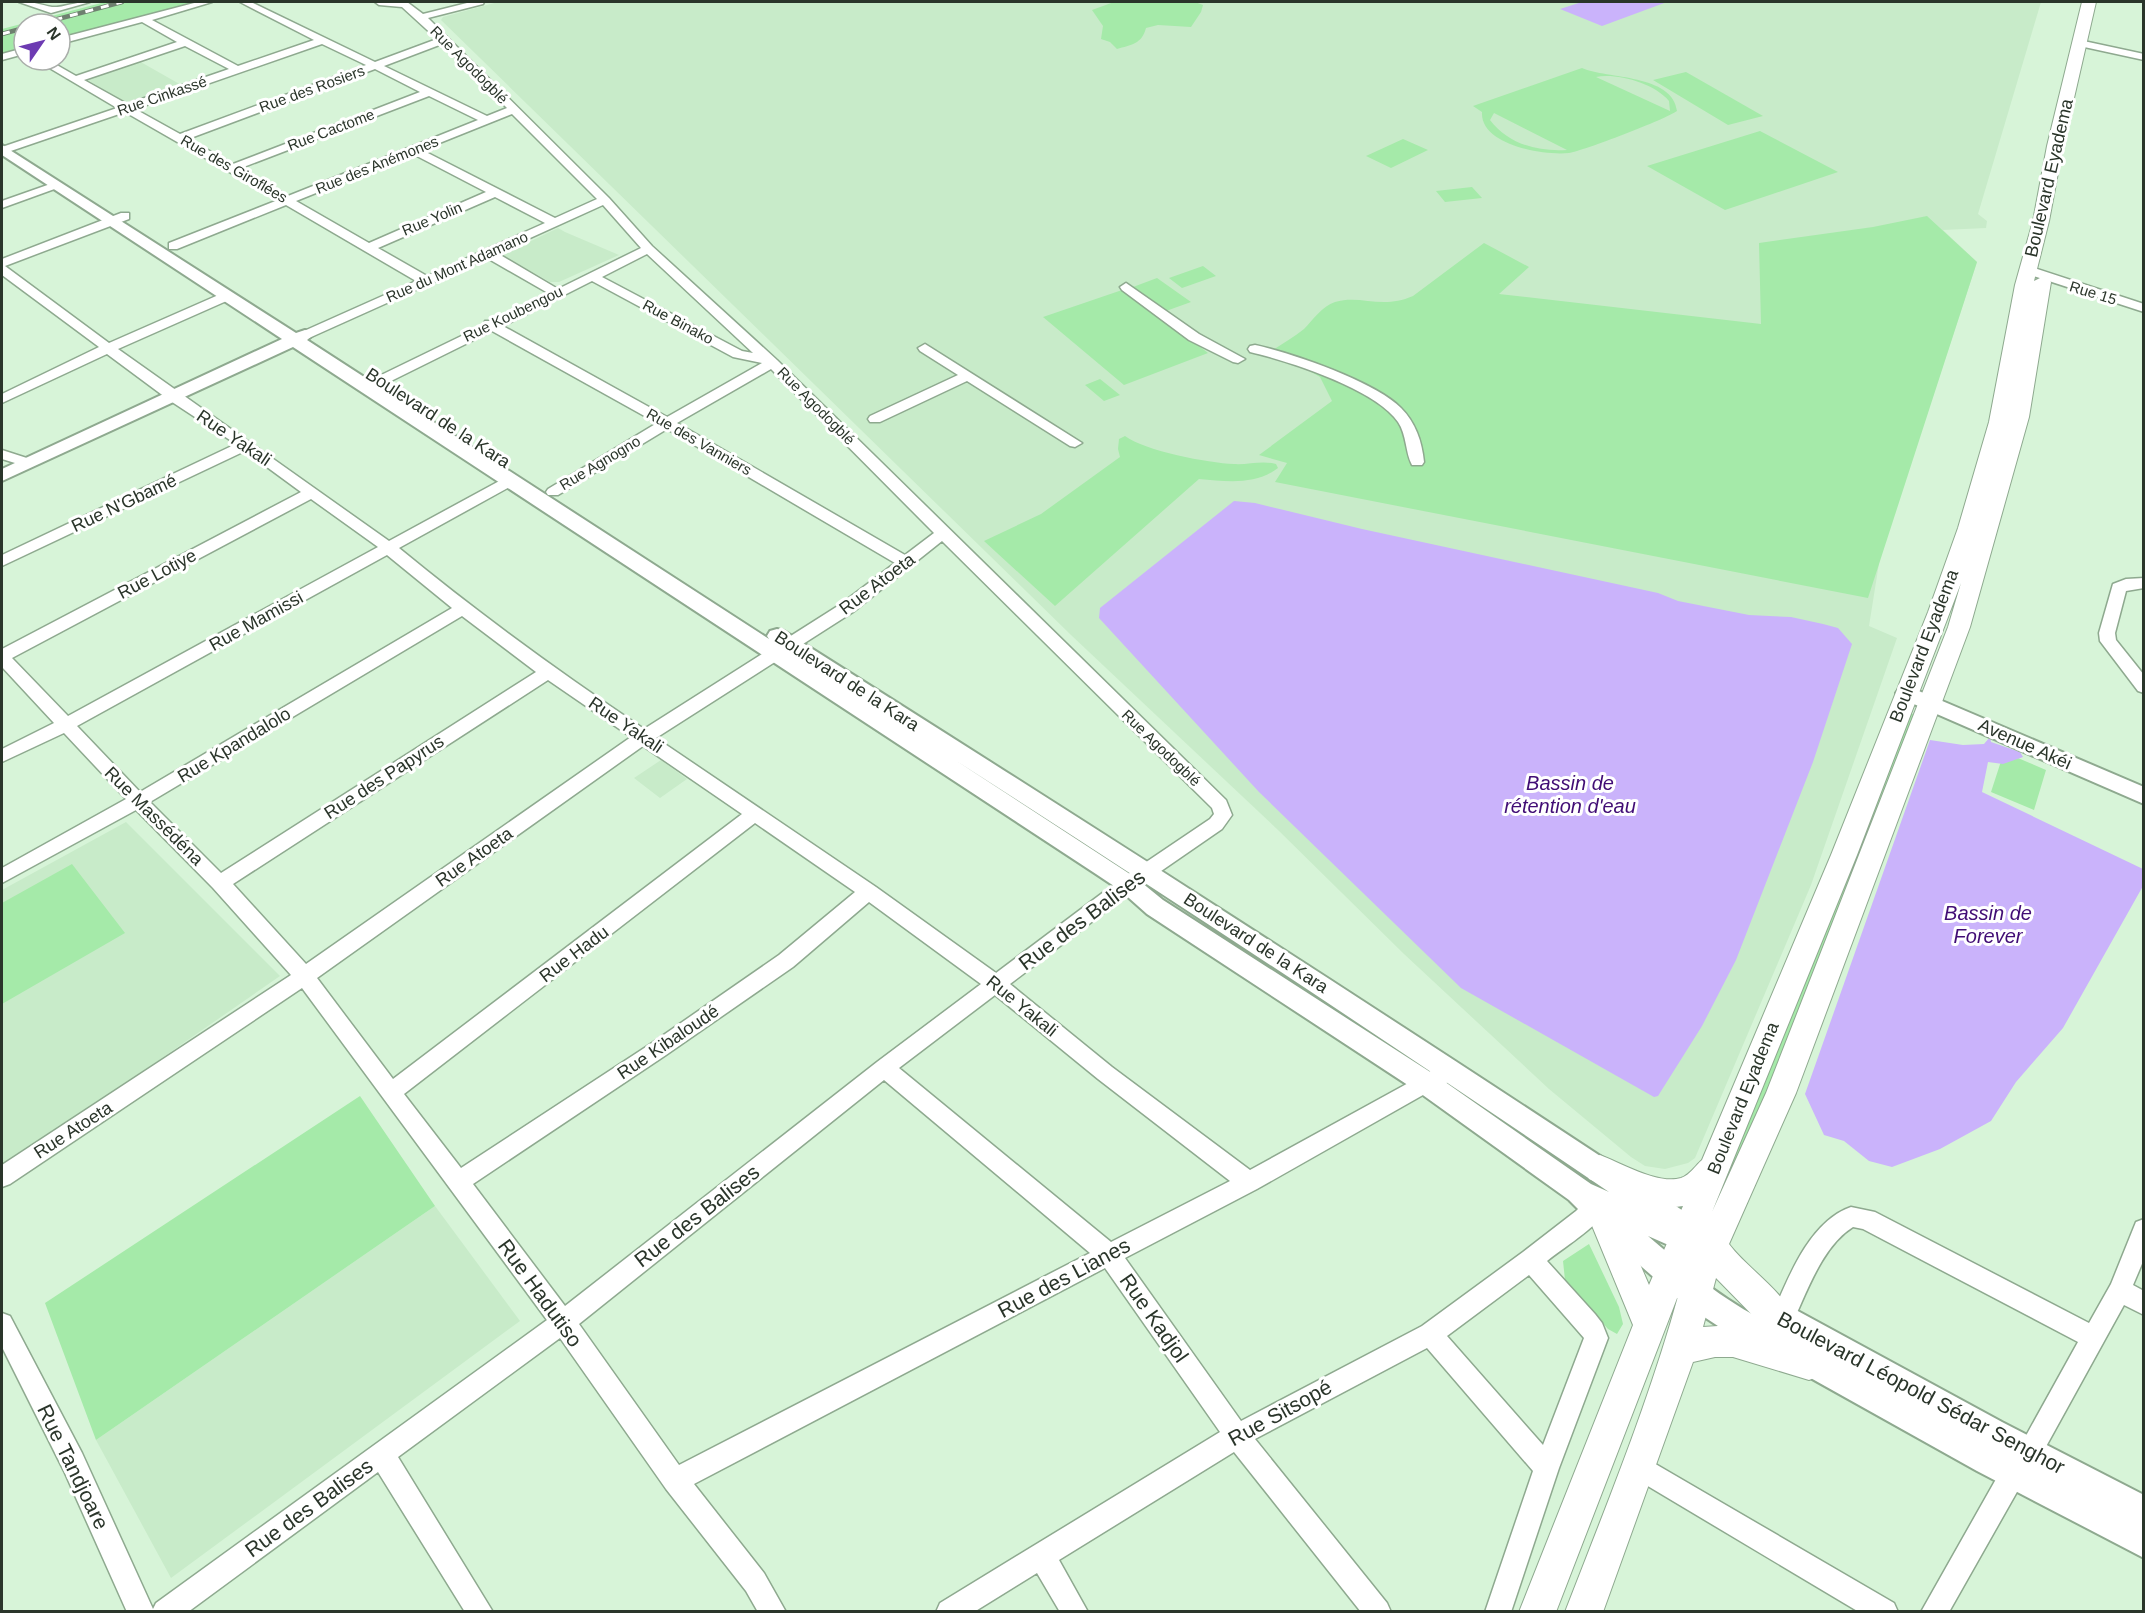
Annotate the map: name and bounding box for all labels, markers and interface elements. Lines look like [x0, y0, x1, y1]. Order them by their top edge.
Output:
north arrow [12, 12, 72, 72]
street label: Rue Agodogblé [427, 22, 512, 107]
text: N [44, 24, 64, 43]
street label: Rue des Rosiers [257, 62, 367, 115]
street label: Rue Cinkassé [115, 72, 209, 119]
street label: Boulevard Eyadema [2021, 96, 2077, 259]
street label: Rue Cactome [285, 105, 377, 154]
street label: Rue des Giroflées [178, 131, 290, 206]
street label: Rue des Anémones [313, 132, 441, 197]
street label: Rue Yolin [399, 198, 464, 239]
street label: Rue du Mont Adamano [383, 228, 530, 306]
street label: Rue 15 [2068, 277, 2119, 308]
street label: Rue Koubengou [460, 282, 565, 345]
street label: Rue Binako [640, 296, 716, 347]
street label: Rue Agodogblé [774, 363, 859, 448]
street label: Boulevard de la Kara [362, 364, 515, 473]
street label: Rue des Vanniers [644, 405, 755, 478]
street label: Rue Yakali [193, 406, 275, 470]
street label: Rue Agnogno [556, 432, 643, 493]
street label: Rue N'Gbamé [68, 470, 180, 536]
street label: Rue Lotiye [114, 545, 200, 603]
street label: Rue Atoeta [835, 549, 919, 619]
street label: Boulevard Eyadema [1886, 566, 1963, 725]
street label: Rue Mamissi [206, 587, 306, 655]
street label: Boulevard de la Kara [771, 627, 924, 736]
street label: Rue Yakali [585, 693, 667, 757]
street label: Rue Kpandalolo [174, 703, 294, 787]
street label: Rue Agodogblé [1119, 706, 1204, 789]
street label: Avenue Akéi [1975, 715, 2075, 773]
street label: Rue des Papyrus [321, 731, 447, 823]
street label: Rue Massédéna [101, 763, 208, 870]
water label: Bassin de rétention d'eau [1504, 772, 1636, 817]
street label: Rue Atoeta [432, 823, 517, 891]
street label: Rue des Balises [1014, 865, 1149, 974]
street label: Boulevard de la Kara [1180, 889, 1333, 998]
water label: Bassin de Forever [1944, 902, 2032, 947]
street label: Rue Hadu [536, 922, 612, 986]
street label: Rue Yakali [983, 971, 1061, 1041]
street label: Rue Kibaloudé [613, 1001, 723, 1083]
street label: Boulevard Eyadema [1703, 1018, 1783, 1177]
street label: Rue Atoeta [30, 1097, 117, 1163]
street label: Rue des Balises [630, 1160, 764, 1271]
street label: Rue des Lianes [994, 1233, 1134, 1322]
street label: Rue Hadutiso [494, 1234, 587, 1351]
street label: Rue Kadjol [1116, 1269, 1193, 1366]
street label: Boulevard Léopold Sédar Senghor [1774, 1307, 2069, 1478]
street label: Rue Sitsopé [1224, 1375, 1335, 1450]
street label: Rue Tandjoare [33, 1401, 114, 1533]
street label: Rue des Balises [241, 1454, 377, 1561]

